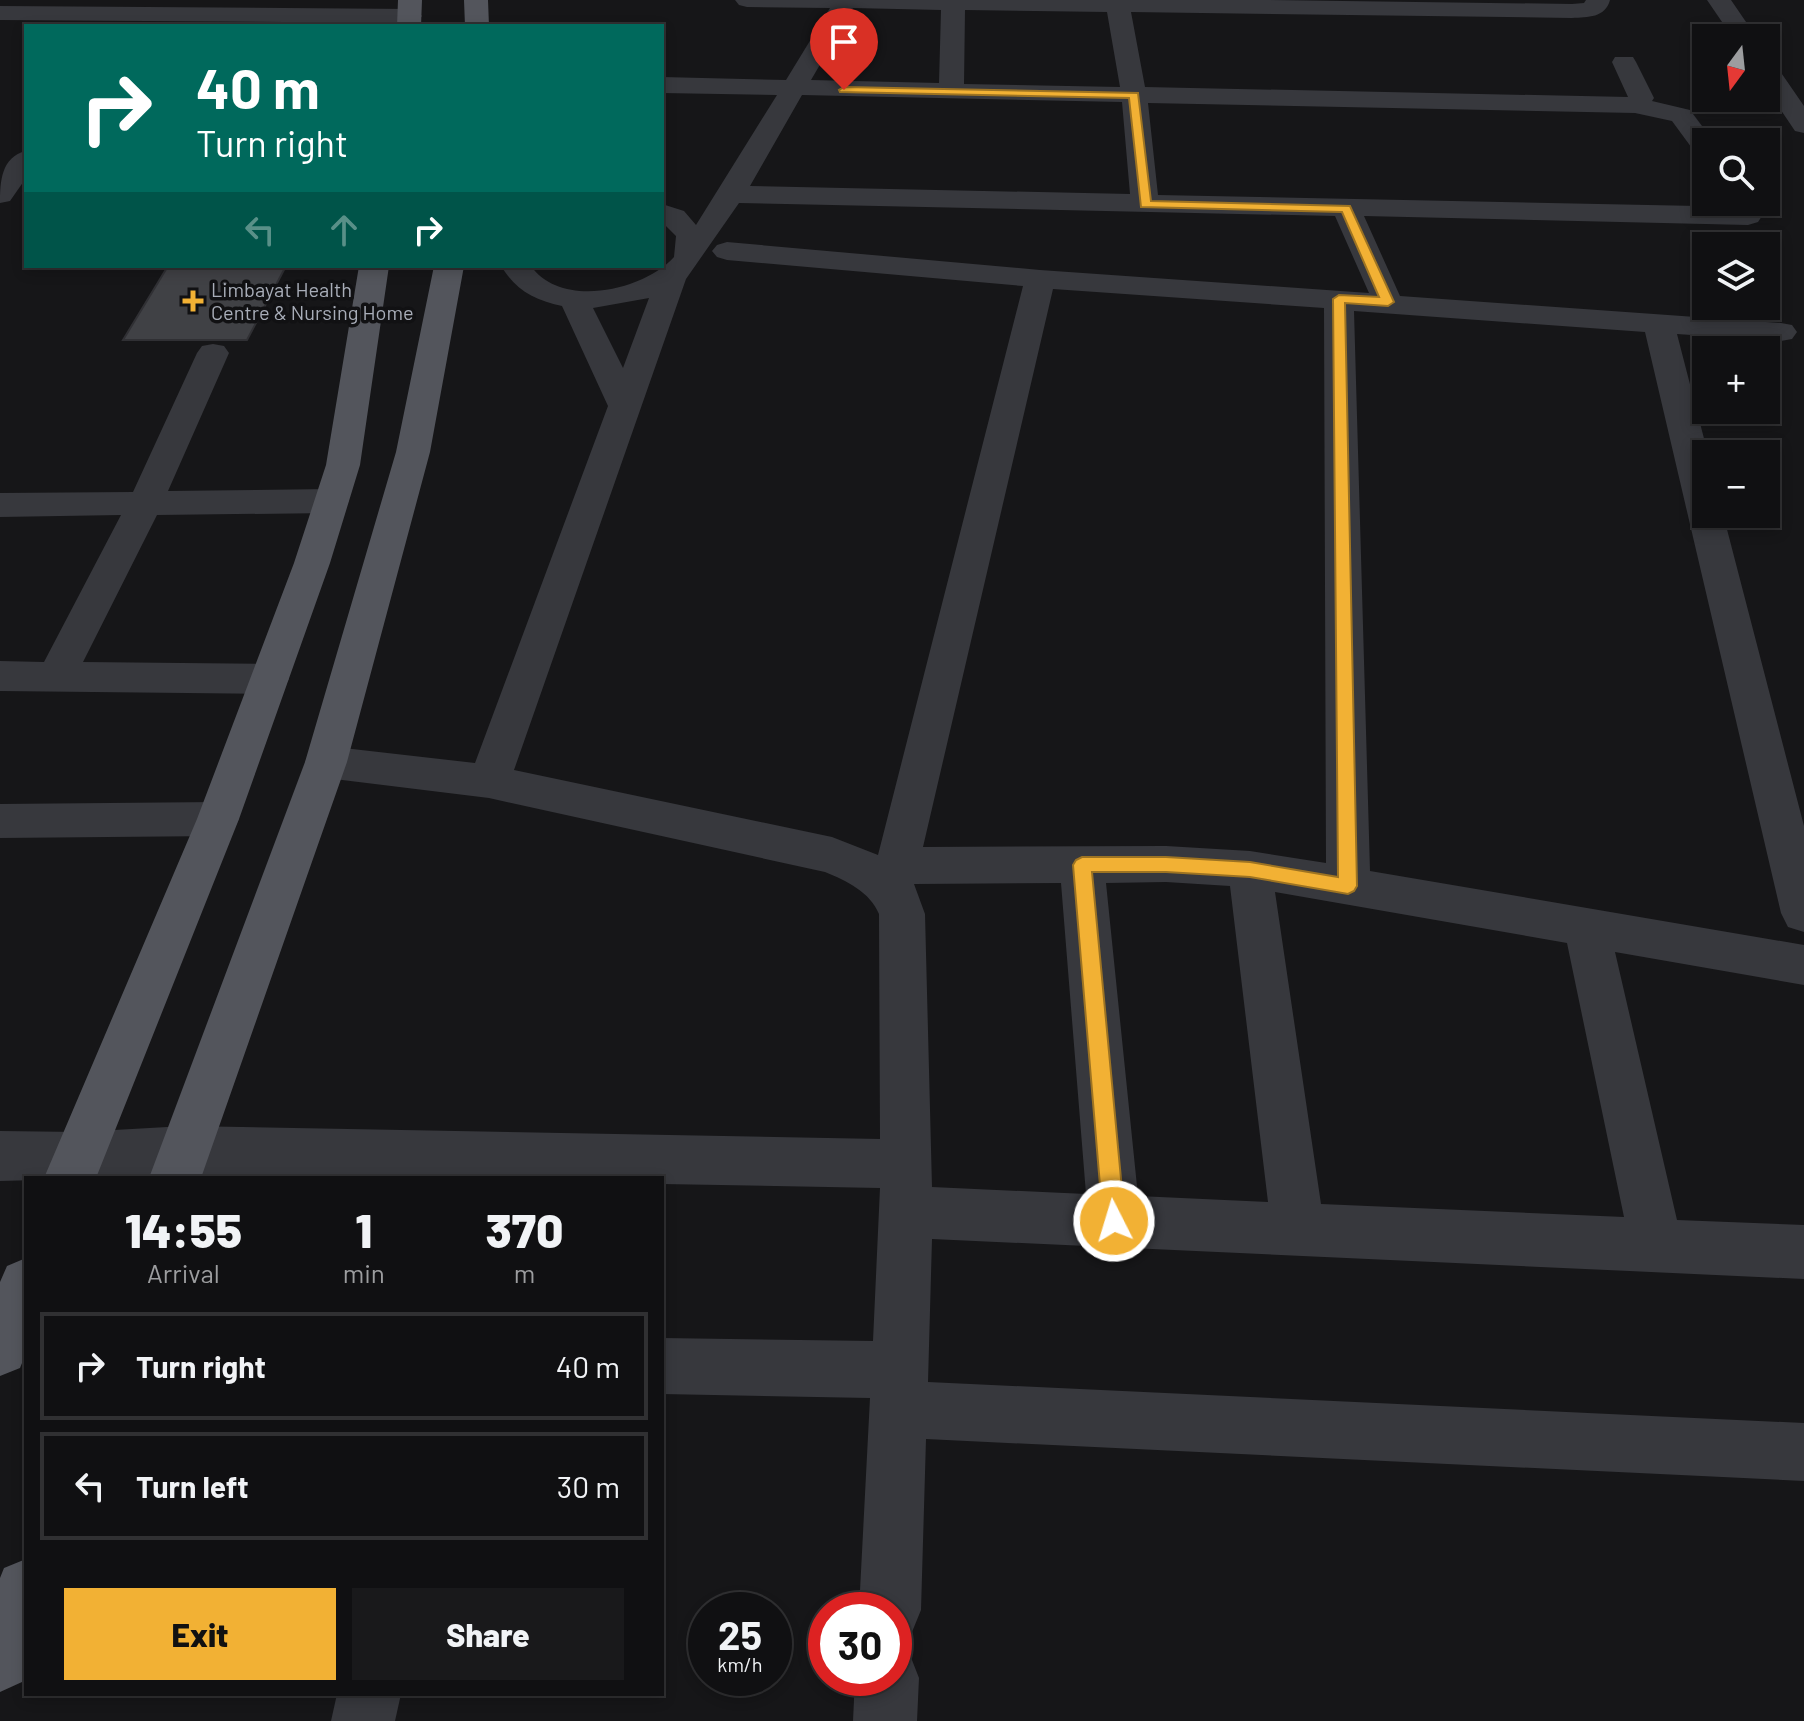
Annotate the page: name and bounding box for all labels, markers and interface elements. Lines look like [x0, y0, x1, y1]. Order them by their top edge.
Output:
pin [810, 8, 878, 90]
icon: arrive [822, 20, 866, 64]
north arrow [1692, 24, 1780, 112]
map controls [1692, 24, 1780, 528]
text: 40 m [196, 53, 320, 120]
icon: right [64, 56, 168, 160]
text: Turn right [196, 121, 348, 164]
button: search [1692, 128, 1780, 216]
icon: left [238, 208, 282, 252]
icon: ahead [322, 208, 366, 252]
icon: right [406, 208, 450, 252]
button: layers [1692, 232, 1780, 320]
place label: Limbayat Health Centre & Nursing Home [211, 277, 414, 324]
marker: Limbayat Health Centre & Nursing Home [182, 290, 204, 312]
button: + [1692, 336, 1780, 424]
button: − [1692, 440, 1780, 528]
position arrow [1072, 1179, 1156, 1263]
text: 14:55 [125, 1200, 242, 1258]
text: 1 [355, 1200, 372, 1258]
text: 370 [485, 1200, 563, 1258]
text: Arrival [147, 1257, 220, 1288]
text: min [343, 1257, 385, 1288]
text: m [514, 1257, 535, 1288]
icon: right [68, 1344, 112, 1388]
text: Turn right [136, 1348, 266, 1384]
text: 40 m [556, 1348, 620, 1384]
icon: left [68, 1464, 112, 1508]
text: Turn left [136, 1468, 249, 1504]
text: 30 m [557, 1468, 620, 1504]
button: Exit [64, 1588, 336, 1680]
button: Share [352, 1588, 624, 1680]
speed limit sign: 30 [808, 1592, 912, 1696]
text: 25 [718, 1610, 762, 1658]
text: km/h [717, 1652, 763, 1676]

